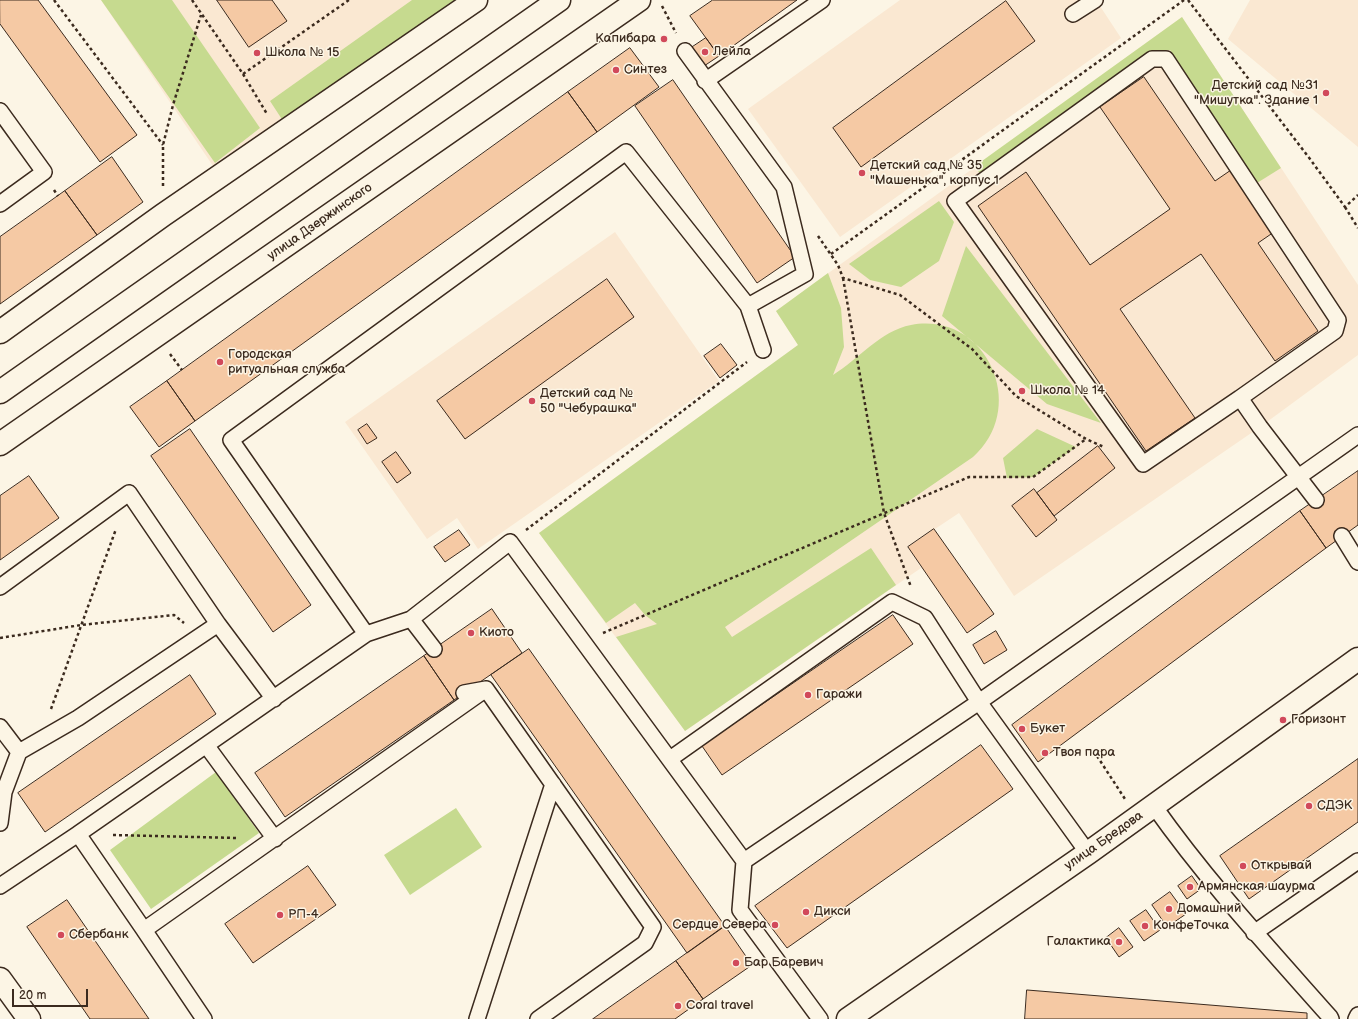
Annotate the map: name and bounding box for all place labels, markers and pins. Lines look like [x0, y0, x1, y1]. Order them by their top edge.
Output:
place label: Капибара [595, 31, 656, 47]
marker: Капибара [659, 34, 669, 44]
place label: Лейла [713, 44, 751, 60]
place label: Школа № 15 [265, 45, 339, 61]
marker: Лейла [700, 47, 710, 57]
marker: Школа № 15 [252, 48, 262, 58]
place label: Синтез [624, 62, 667, 78]
marker: Синтез [611, 65, 621, 75]
place label: Детский сад №31 "Мишутка". Здание 1 [1194, 78, 1318, 109]
marker: Детский сад №31 "Мишутка". Здание 1 [1321, 88, 1331, 98]
place label: Детский сад № 35 "Машенька", корпус 1 [870, 158, 999, 189]
marker: Детский сад № 35 "Машенька", корпус 1 [857, 168, 867, 178]
place label: Городская ритуальная служба [228, 347, 346, 378]
marker: Городская ритуальная служба [215, 357, 225, 367]
place label: Школа № 14 [1030, 383, 1105, 399]
place label: Детский сад № 50 "Чебурашка" [540, 386, 637, 417]
marker: Школа № 14 [1017, 386, 1027, 396]
marker: Детский сад № 50 "Чебурашка" [527, 396, 537, 406]
place label: Киото [479, 625, 514, 641]
marker: Киото [466, 628, 476, 638]
place label: Гаражи [816, 687, 862, 703]
marker: Гаражи [803, 690, 813, 700]
place label: Горизонт [1291, 712, 1346, 728]
marker: Горизонт [1278, 715, 1288, 725]
place label: Букет [1030, 721, 1065, 737]
marker: Букет [1017, 724, 1027, 734]
place label: Твоя пара [1053, 745, 1115, 761]
marker: Твоя пара [1040, 748, 1050, 758]
place label: СДЭК [1317, 798, 1352, 814]
marker: СДЭК [1304, 801, 1314, 811]
place label: Открывай [1251, 858, 1312, 874]
marker: Открывай [1238, 861, 1248, 871]
place label: Армянская шаурма [1198, 879, 1315, 895]
marker: Армянская шаурма [1185, 882, 1195, 892]
place label: Домашний [1177, 901, 1241, 917]
place label: Дикси [814, 904, 851, 920]
marker: Домашний [1164, 904, 1174, 914]
place label: РП-4 [288, 907, 319, 923]
marker: Дикси [801, 907, 811, 917]
marker: РП-4 [275, 910, 285, 920]
place label: Сердце Севера [673, 917, 767, 933]
place label: КонфеТочка [1153, 918, 1229, 934]
marker: Сердце Севера [770, 920, 780, 930]
marker: КонфеТочка [1140, 921, 1150, 931]
place label: Сбербанк [69, 927, 129, 943]
marker: Сбербанк [56, 930, 66, 940]
place label: Галактика [1046, 934, 1111, 950]
marker: Галактика [1114, 937, 1124, 947]
place label: Бар Баревич [744, 955, 824, 971]
marker: Бар Баревич [731, 958, 741, 968]
place label: Coral travel [686, 998, 753, 1014]
marker: Coral travel [673, 1001, 683, 1011]

